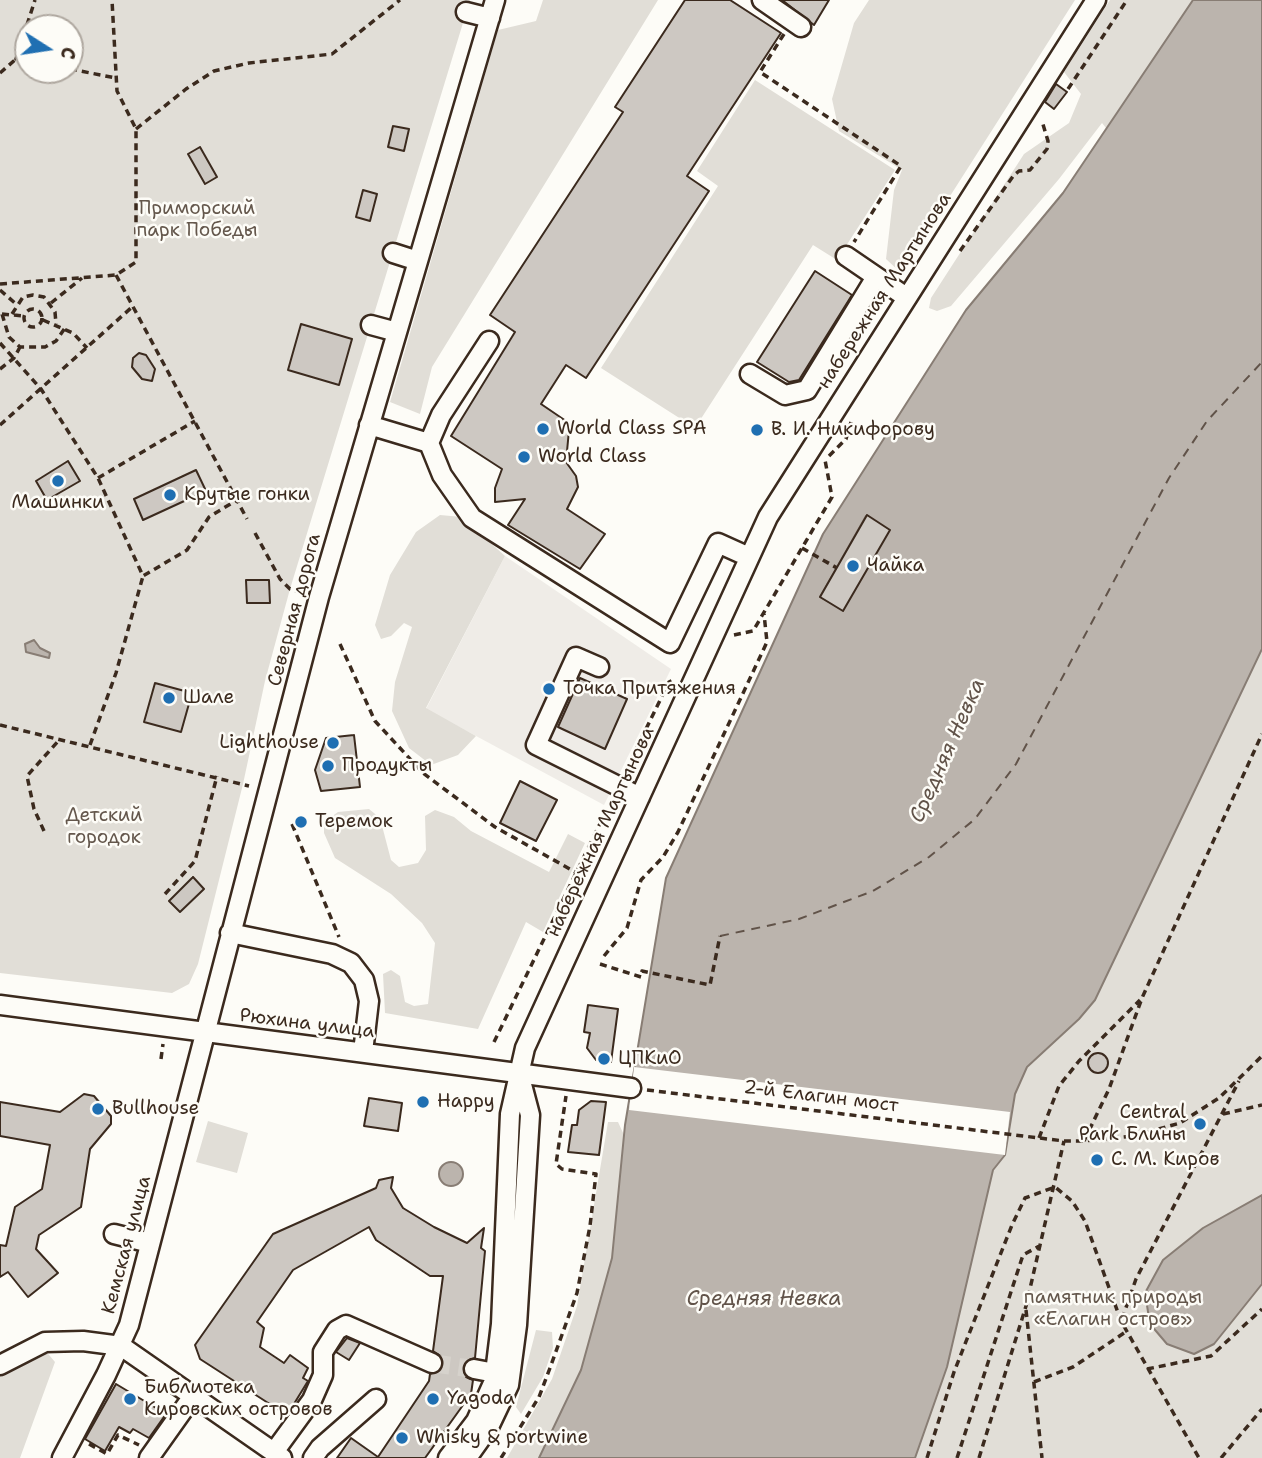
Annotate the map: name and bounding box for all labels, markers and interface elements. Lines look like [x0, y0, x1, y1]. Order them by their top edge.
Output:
north arrow [14, 14, 84, 84]
text: С [55, 45, 82, 61]
street label: набережная Мартынова [813, 189, 957, 393]
park label: Приморский парк Победы [136, 198, 258, 242]
place label: World Class SPA [557, 418, 707, 440]
place label: В. И. Никифорову [771, 419, 935, 441]
marker: World Class SPA [535, 421, 551, 437]
marker: В. И. Никифорову [749, 422, 765, 438]
place label: World Class [538, 446, 647, 468]
marker: World Class [516, 449, 532, 465]
marker: Машинки [50, 473, 66, 489]
place label: Крутые гонки [184, 484, 310, 506]
marker: Крутые гонки [162, 487, 178, 503]
place label: Машинки [12, 492, 104, 514]
street label: Северная дорога [264, 531, 326, 689]
place label: Чайка [867, 555, 924, 577]
marker: Чайка [845, 558, 861, 574]
water label: Средняя Невка [905, 675, 991, 827]
place label: Точка Притяжения [563, 678, 736, 700]
marker: Точка Притяжения [541, 681, 557, 697]
place label: Шале [183, 687, 234, 709]
marker: Шале [161, 690, 177, 706]
street label: набережная Мартынова [542, 723, 660, 941]
place label: Lighthouse [219, 732, 319, 754]
marker: Lighthouse [325, 735, 341, 751]
place label: Продукты [342, 755, 432, 777]
marker: Продукты [320, 758, 336, 774]
park label: Детский городок [65, 805, 143, 849]
place label: Теремок [315, 811, 393, 833]
marker: Теремок [293, 814, 309, 830]
street label: Рюхина улица [238, 1004, 376, 1044]
place label: ЦПКиО [618, 1048, 682, 1070]
marker: ЦПКиО [596, 1051, 612, 1067]
street label: 2-й Елагин мост [742, 1076, 900, 1118]
place label: Happy [437, 1091, 495, 1113]
marker: Happy [415, 1094, 431, 1110]
place label: Bullhouse [112, 1098, 199, 1120]
marker: Bullhouse [90, 1101, 106, 1117]
place label: Central Park Блины [1079, 1102, 1186, 1146]
marker: Central Park Блины [1192, 1116, 1208, 1132]
place label: С. М. Киров [1111, 1149, 1220, 1171]
marker: С. М. Киров [1089, 1152, 1105, 1168]
street label: Кемская улица [98, 1173, 156, 1317]
water label: Средняя Невка [687, 1287, 841, 1313]
park label: памятник природы «Елагин остров» [1024, 1287, 1202, 1331]
place label: Библиотека Кировских островов [144, 1377, 333, 1421]
place label: Yagoda [447, 1388, 515, 1410]
marker: Библиотека Кировских островов [122, 1391, 138, 1407]
marker: Yagoda [425, 1391, 441, 1407]
place label: Whisky & portwine [416, 1427, 588, 1449]
marker: Whisky & portwine [394, 1430, 410, 1446]

